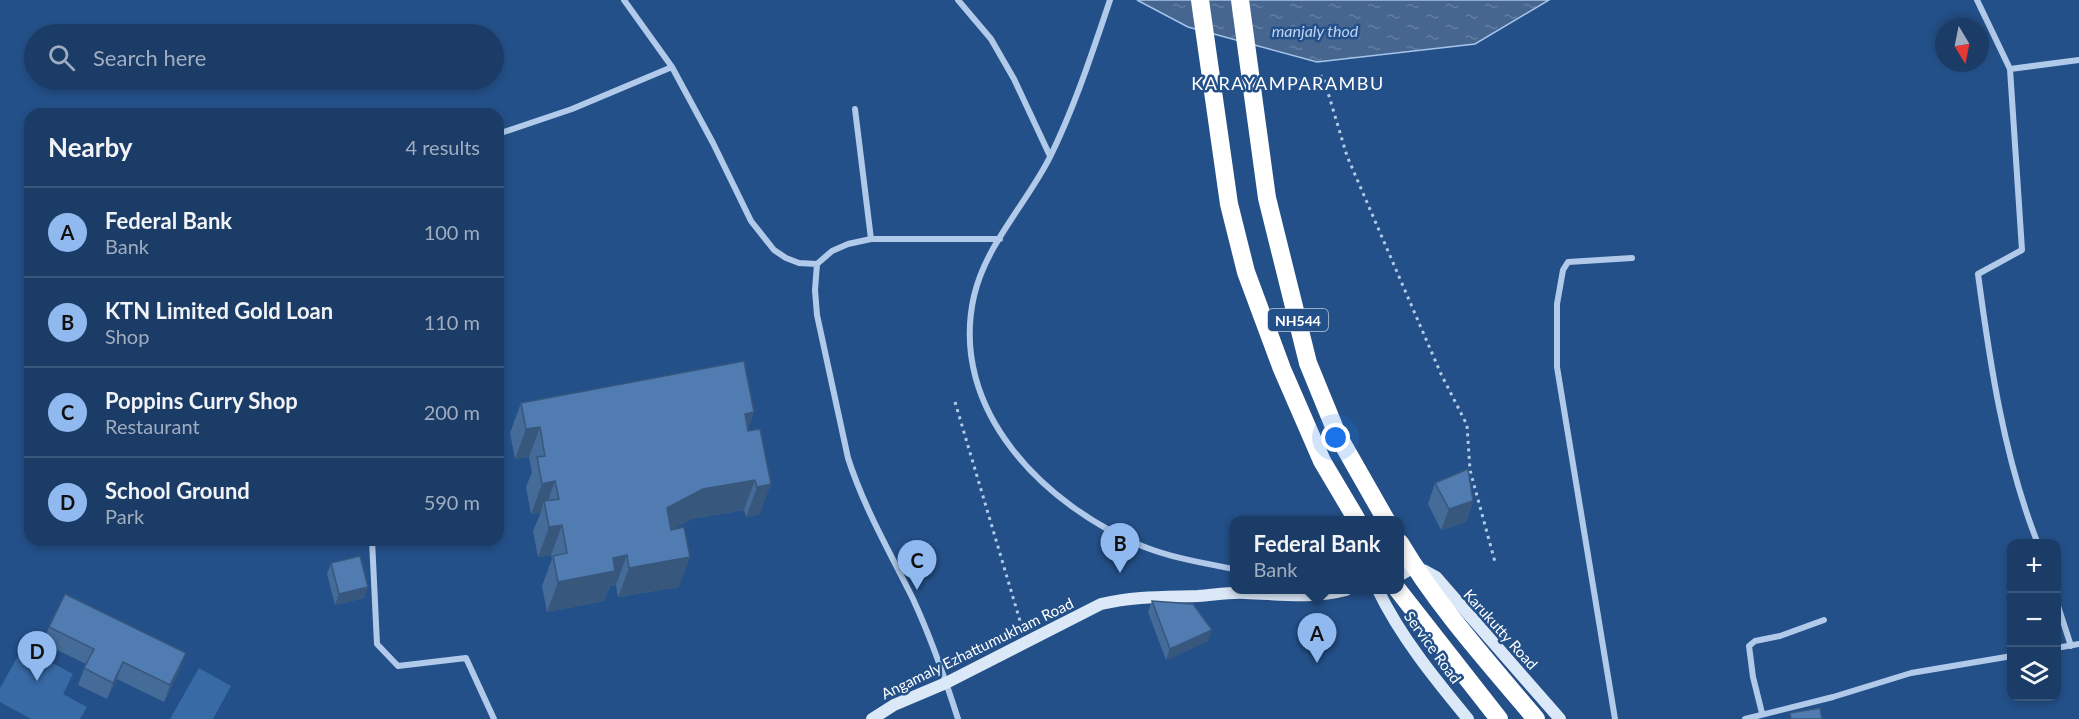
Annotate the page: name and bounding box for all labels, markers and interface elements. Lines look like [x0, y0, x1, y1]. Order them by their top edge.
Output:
north arrow [1935, 18, 1989, 72]
water label: manjaly thod [1272, 21, 1359, 40]
search box [24, 24, 504, 90]
icon: search [45, 41, 78, 74]
text: Search here [93, 44, 206, 71]
district label: KARAYAMPARAMBU [1191, 72, 1385, 94]
text: Nearby [48, 131, 133, 163]
text: 4 results [405, 135, 480, 159]
text: Federal Bank [105, 207, 232, 234]
text: A [61, 220, 74, 244]
text: 100 m [424, 220, 480, 244]
text: Bank [105, 234, 149, 258]
text: KTN Limited Gold Loan [105, 297, 333, 324]
road number: NH544 [1268, 309, 1328, 331]
text: B [61, 310, 74, 334]
text: 110 m [424, 310, 480, 334]
text: Shop [105, 324, 149, 348]
text: Poppins Curry Shop [105, 387, 298, 414]
text: C [61, 400, 74, 424]
text: 200 m [424, 400, 480, 424]
text: Restaurant [105, 414, 200, 438]
your location [1321, 423, 1350, 452]
text: School Ground [105, 477, 250, 504]
text: D [60, 490, 75, 514]
text: 590 m [424, 490, 480, 514]
text: Park [105, 504, 144, 528]
popup [1230, 516, 1404, 594]
pin: B [1100, 524, 1140, 573]
text: Federal Bank [1253, 530, 1381, 557]
map controls [2007, 539, 2061, 701]
button: + [2007, 539, 2061, 593]
pin: C [898, 540, 936, 590]
text: Bank [1253, 557, 1297, 581]
street label: Karukutty Road [1460, 585, 1542, 673]
button: − [2007, 593, 2061, 647]
street label: Angamaly Ezhattumukham Road [878, 594, 1076, 702]
street label: Service Road [1401, 607, 1465, 687]
pin: A [1298, 614, 1336, 663]
pin: D [18, 632, 57, 681]
button: layers [2007, 647, 2061, 701]

